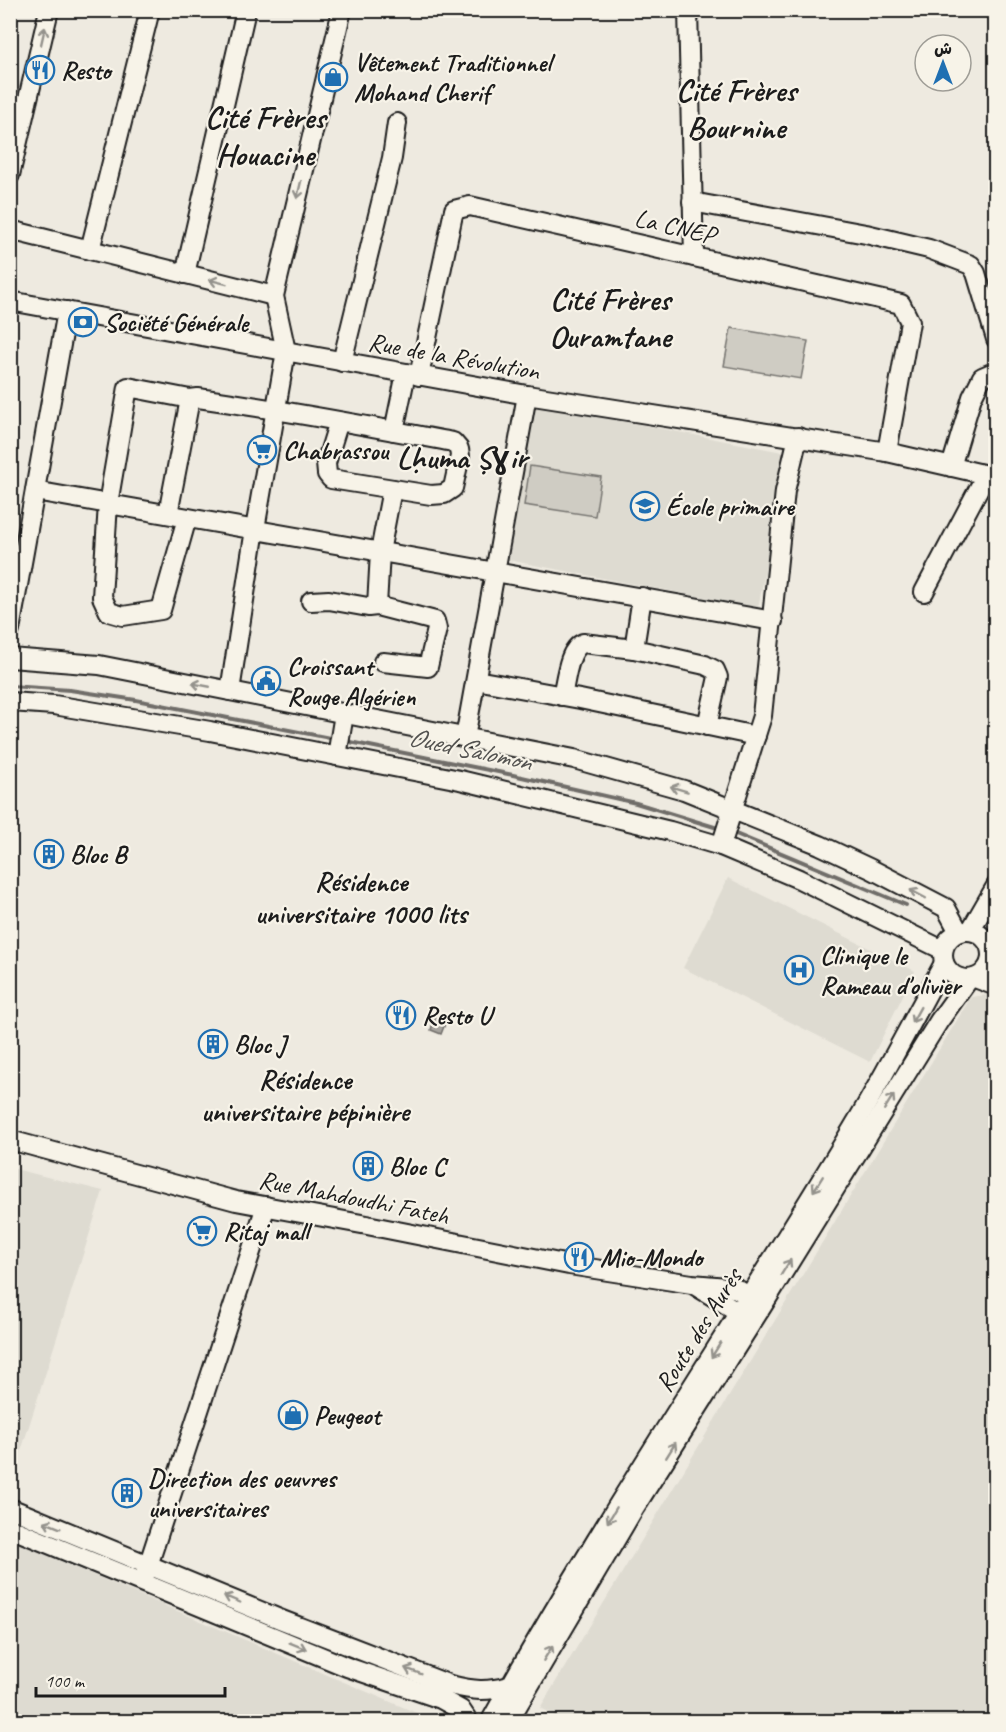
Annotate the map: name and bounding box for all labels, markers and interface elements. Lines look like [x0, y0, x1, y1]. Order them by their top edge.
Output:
one-way arrow [38, 27, 50, 46]
north arrow [913, 33, 973, 93]
text: ش [934, 39, 952, 59]
place label: Vêtement Traditionnel Mohand Cherif [354, 46, 556, 109]
restaurant icon: Resto [24, 54, 56, 86]
place label: Resto [61, 54, 113, 87]
shop icon: Vêtement Traditionnel Mohand Cherif [317, 61, 349, 93]
district label: Cité Frères Bournine [676, 70, 800, 148]
district label: Cité Frères Houacine [205, 97, 329, 175]
one-way arrow [293, 180, 305, 199]
street label: La CNEP [631, 201, 722, 253]
one-way arrow [208, 276, 227, 287]
district label: Cité Frères Ouramtane [549, 279, 674, 357]
bank icon: Société Générale [67, 306, 99, 338]
place label: Société Générale [104, 306, 251, 339]
street label: Rue de la Révolution [366, 325, 543, 388]
supermarket icon: Chabrassou [246, 434, 278, 466]
place label: Chabrassou [283, 434, 390, 467]
district label: Lḥuma Ṣɣir [397, 437, 531, 478]
school or university icon: École primaire [629, 490, 661, 522]
place label: École primaire [666, 490, 796, 523]
place label: Croissant Rouge Algérien [287, 650, 416, 713]
public building icon: Croissant Rouge Algérien [250, 665, 282, 697]
one-way arrow [192, 679, 212, 690]
water label: Oued Salomon [406, 719, 536, 779]
one-way arrow [670, 783, 689, 794]
building icon: Bloc B [33, 838, 65, 870]
place label: Bloc B [70, 838, 130, 871]
district label: Résidence universitaire 1000 lits [255, 864, 470, 931]
one-way arrow [910, 888, 927, 900]
place label: Clinique le Rameau d'olivier [820, 939, 963, 1002]
hospital icon: Clinique le Rameau d'olivier [783, 954, 815, 986]
restaurant icon: Resto U [385, 999, 417, 1031]
place label: Resto U [422, 999, 496, 1032]
one-way arrow [910, 1005, 921, 1023]
building icon: Bloc J [197, 1028, 229, 1060]
place label: Bloc J [234, 1028, 290, 1061]
district label: Résidence universitaire pépinière [201, 1062, 412, 1129]
one-way arrow [883, 1094, 895, 1111]
building icon: Bloc C [352, 1150, 384, 1182]
place label: Bloc C [389, 1150, 450, 1183]
street label: Rue Mahdoudhi Fateh [256, 1163, 453, 1232]
one-way arrow [812, 1175, 824, 1192]
supermarket icon: Ritaj mall [186, 1215, 218, 1247]
place label: Ritaj mall [223, 1215, 313, 1248]
restaurant icon: Mio-Mondo [563, 1241, 595, 1273]
place label: Mio-Mondo [600, 1241, 705, 1274]
one-way arrow [781, 1259, 793, 1276]
street label: Route des Aurès [648, 1261, 750, 1398]
one-way arrow [710, 1341, 723, 1358]
shop icon: Peugeot [277, 1399, 309, 1431]
place label: Peugeot [314, 1399, 384, 1432]
one-way arrow [665, 1442, 677, 1459]
place label: Direction des oeuvres universitaires [148, 1462, 338, 1525]
building icon: Direction des oeuvres universitaires [111, 1477, 143, 1509]
one-way arrow [606, 1506, 618, 1523]
one-way arrow [43, 1519, 61, 1530]
one-way arrow [223, 1593, 242, 1604]
one-way arrow [288, 1641, 306, 1652]
one-way arrow [543, 1645, 555, 1662]
scale bar [36, 1660, 225, 1698]
one-way arrow [405, 1664, 423, 1675]
text: 100 m [45, 1670, 86, 1692]

